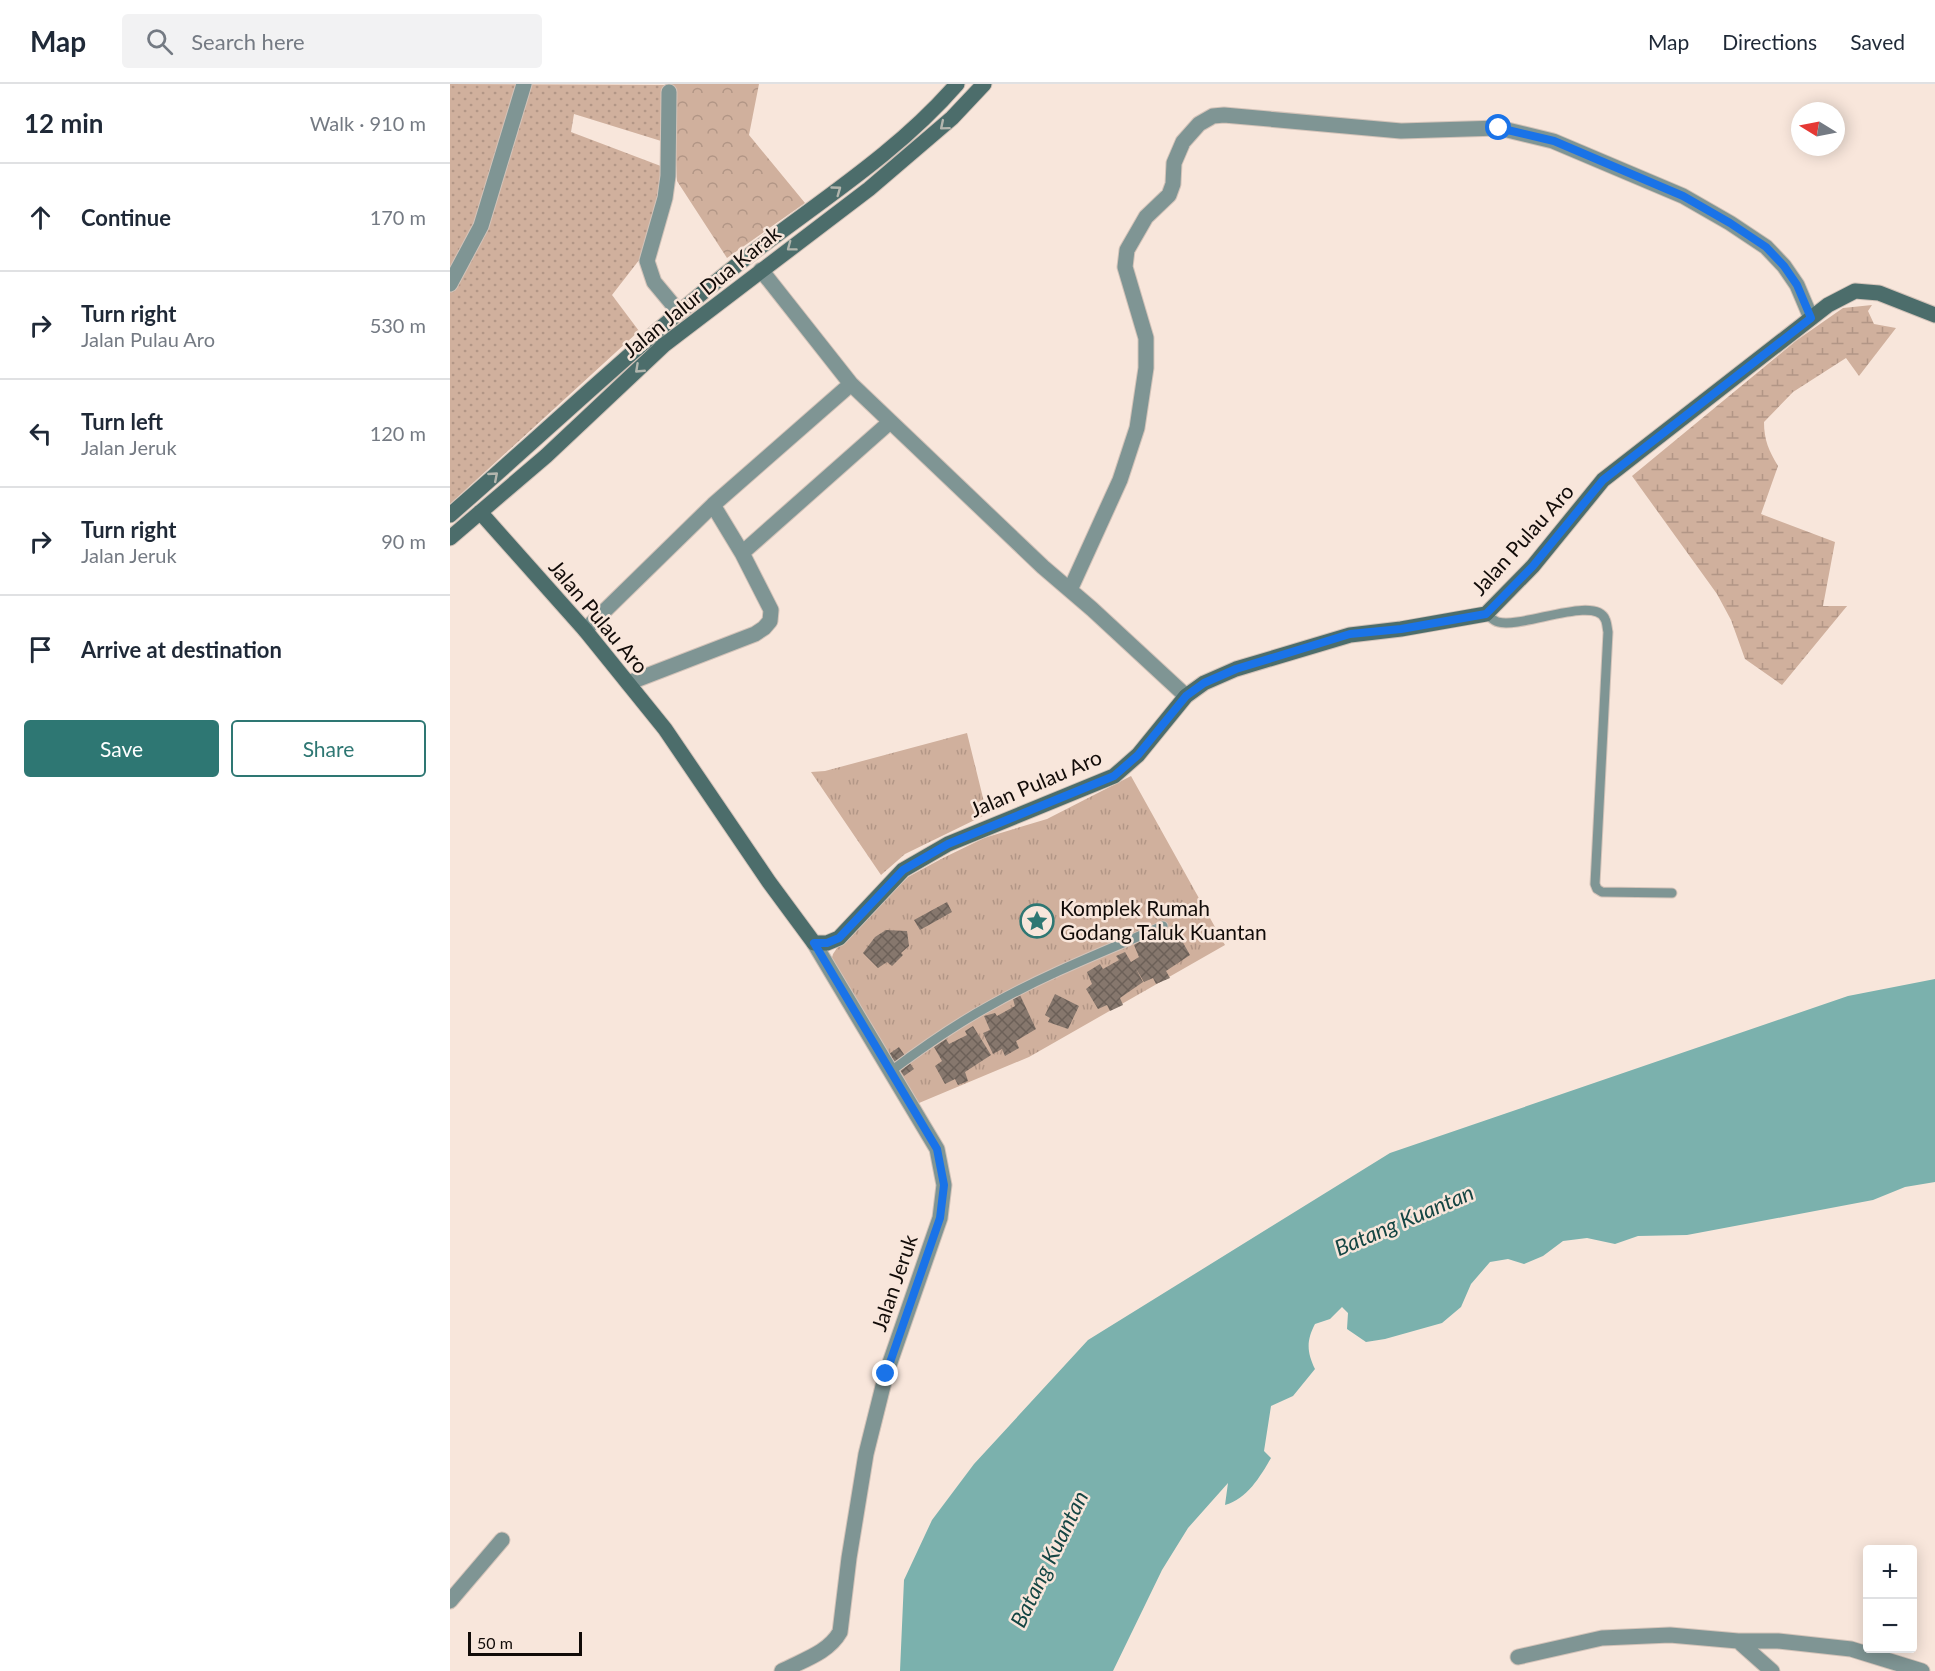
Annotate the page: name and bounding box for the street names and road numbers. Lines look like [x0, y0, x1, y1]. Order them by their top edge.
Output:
street label: Jalan Jalur Dua Karak [617, 220, 785, 362]
street label: Jalan Pulau Aro [1466, 478, 1578, 600]
street label: Jalan Pulau Aro [544, 554, 654, 678]
street label: Jalan Pulau Aro [966, 744, 1105, 822]
street label: Jalan Jeruk [865, 1231, 922, 1334]

